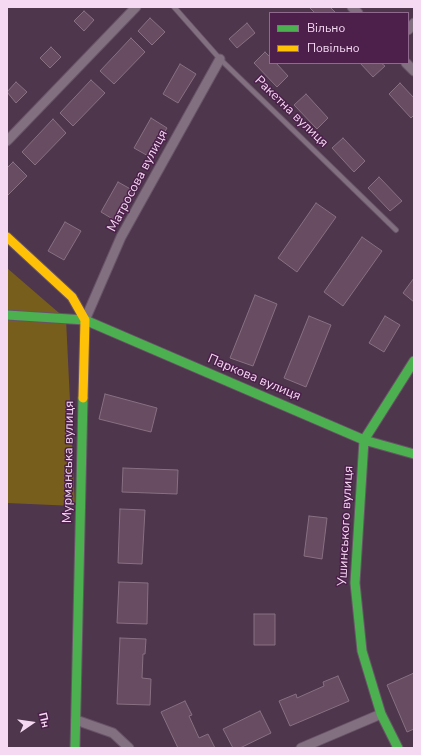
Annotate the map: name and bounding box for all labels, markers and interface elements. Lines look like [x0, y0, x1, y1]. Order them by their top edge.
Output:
legend [269, 12, 409, 64]
text: Вільно [307, 20, 345, 36]
text: Повільно [307, 40, 360, 56]
street label: Ракетна вулиця [251, 73, 331, 151]
street label: Матросова вулиця [105, 127, 171, 235]
street label: Паркова вулиця [205, 351, 303, 405]
street label: Мурманська вулиця [60, 401, 78, 523]
street label: Ушинського вулиця [335, 465, 357, 587]
north arrow [12, 703, 52, 743]
text: Пн [35, 711, 53, 729]

